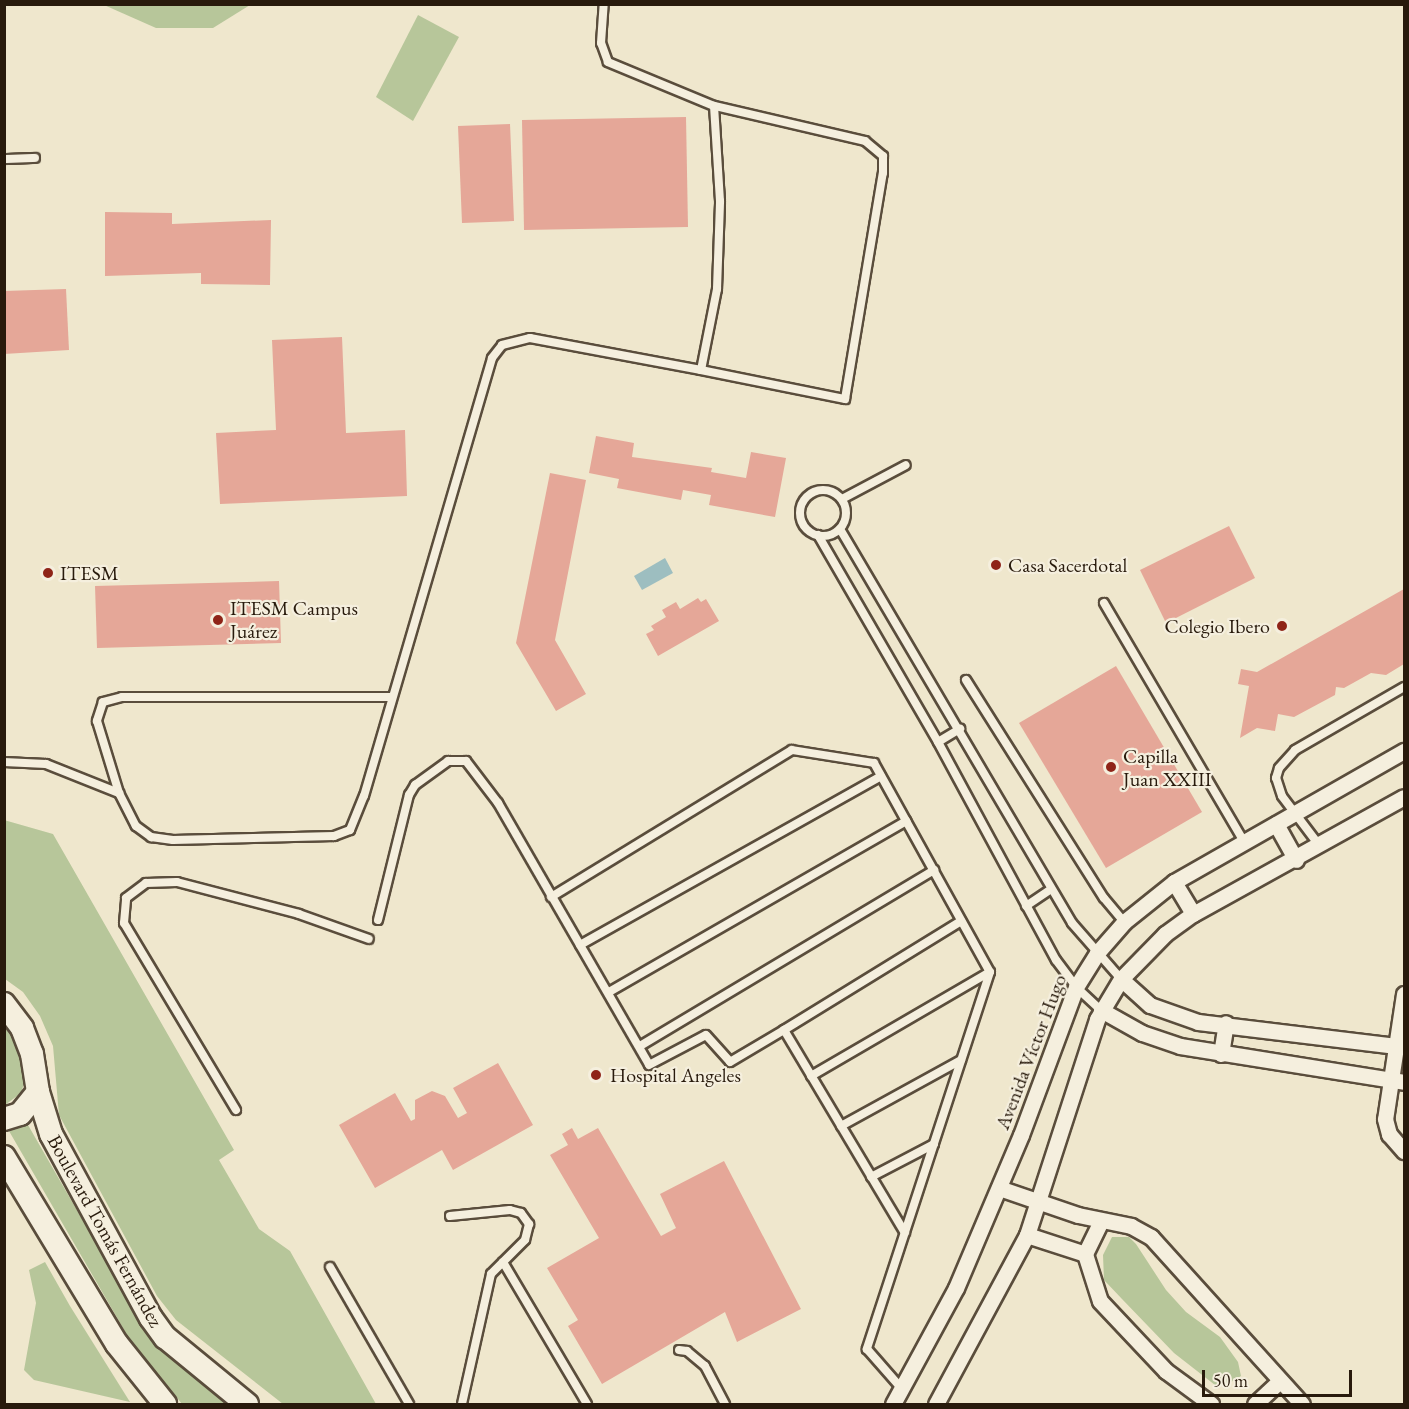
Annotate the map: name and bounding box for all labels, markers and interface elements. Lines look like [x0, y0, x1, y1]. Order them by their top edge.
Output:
place label: Casa Sacerdotal [1008, 553, 1127, 577]
marker: Casa Sacerdotal [989, 558, 1003, 572]
place label: ITESM [60, 561, 119, 585]
marker: ITESM [41, 566, 55, 580]
place label: ITESM Campus Juárez [230, 596, 358, 643]
marker: ITESM Campus Juárez [211, 613, 225, 627]
place label: Colegio Ibero [1165, 614, 1270, 638]
marker: Colegio Ibero [1275, 619, 1289, 633]
place label: Capilla Juan XXIII [1123, 744, 1212, 791]
marker: Capilla Juan XXIII [1104, 760, 1118, 774]
street label: Avenida Víctor Hugo [990, 971, 1072, 1133]
place label: Hospital Angeles [610, 1063, 741, 1087]
marker: Hospital Angeles [587, 1066, 605, 1084]
street label: Boulevard Tomás Fernández [42, 1131, 168, 1331]
scale bar [1205, 1358, 1355, 1396]
text: 50 m [1213, 1369, 1248, 1392]

